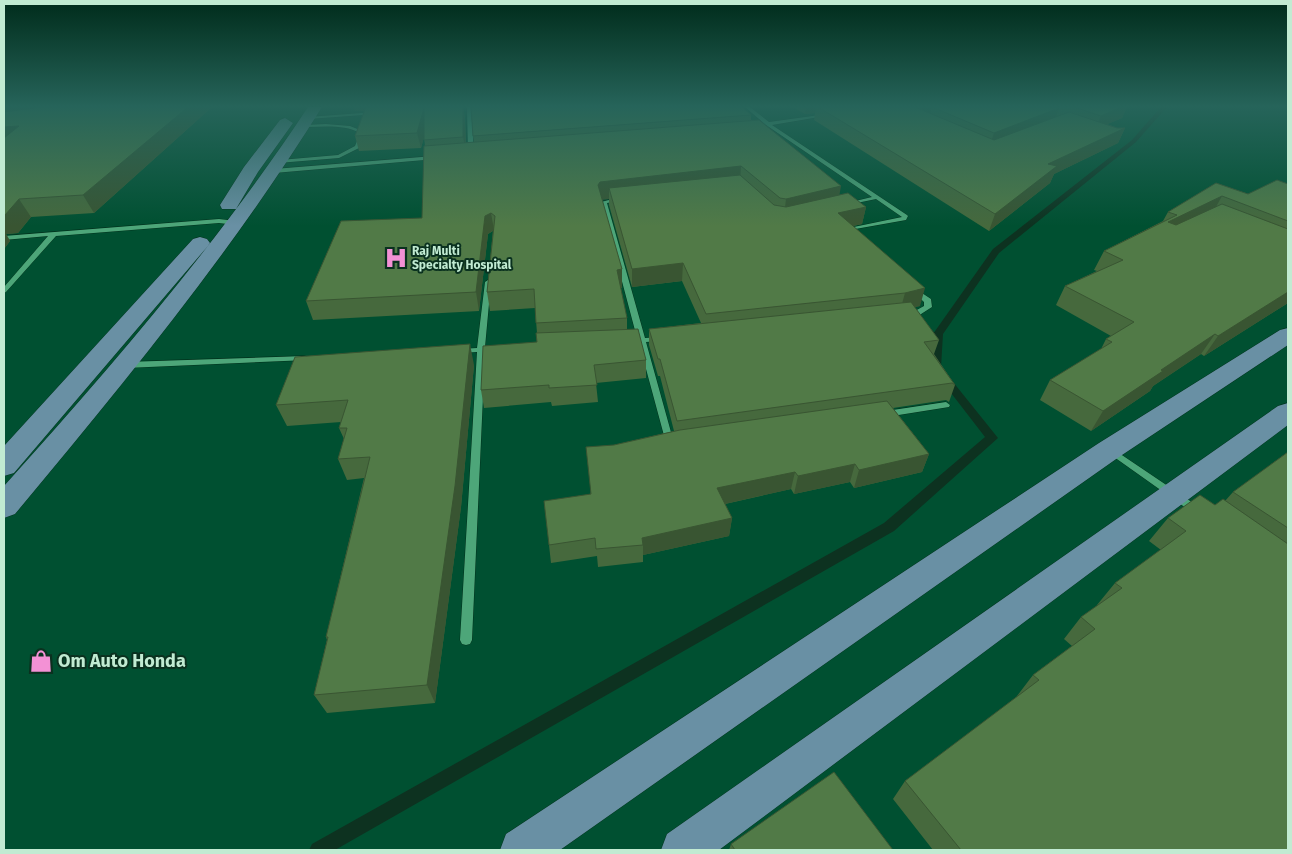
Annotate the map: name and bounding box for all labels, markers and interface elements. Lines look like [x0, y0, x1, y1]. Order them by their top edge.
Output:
place label: Raj Multi Specialty Hospital [412, 244, 512, 272]
hospital icon: Raj Multi Specialty Hospital [383, 245, 409, 271]
shop icon: Om Auto Honda [28, 648, 54, 674]
place label: Om Auto Honda [58, 650, 186, 672]

